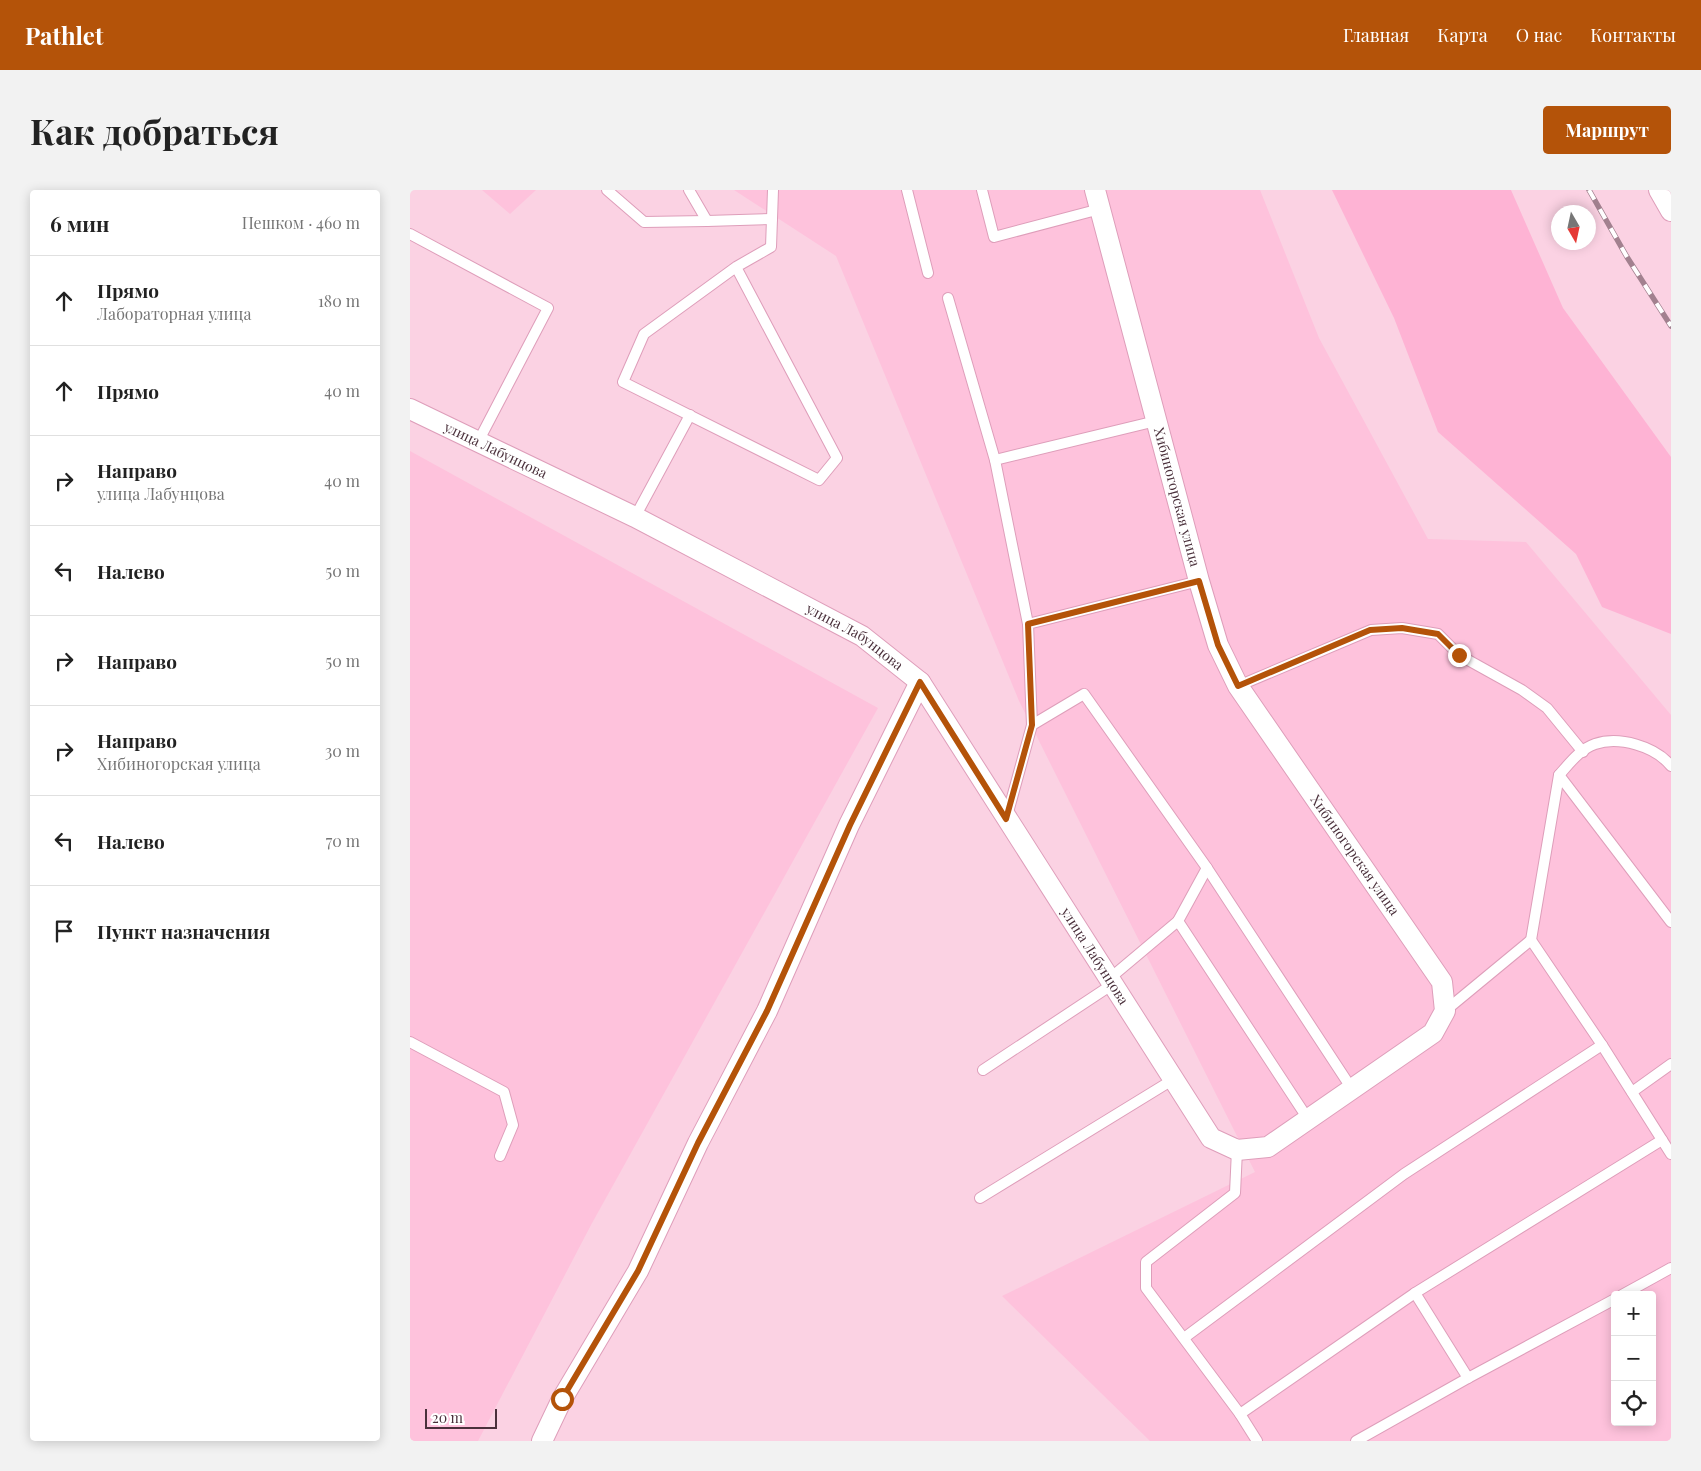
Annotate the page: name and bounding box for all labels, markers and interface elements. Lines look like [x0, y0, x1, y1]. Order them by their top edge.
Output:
text: Pathlet [25, 19, 103, 51]
text: Главная [1343, 23, 1409, 47]
text: Карта [1437, 23, 1488, 47]
text: О нас [1516, 23, 1562, 47]
text: Контакты [1590, 23, 1676, 47]
button: Маршрут [1543, 106, 1671, 154]
text: Как добраться [30, 107, 279, 154]
north arrow [1551, 205, 1596, 250]
text: 6 мин [50, 209, 109, 237]
text: Пешком · 460 m [242, 212, 360, 233]
text: Прямо [97, 277, 159, 303]
icon: ahead [50, 287, 78, 315]
text: 180 m [318, 290, 360, 311]
text: Лабораторная улица [97, 303, 251, 324]
icon: ahead [50, 377, 78, 405]
text: Прямо [97, 378, 159, 404]
text: 40 m [324, 380, 360, 401]
street label: улица Лабунцова [440, 416, 550, 482]
street label: Хибиногорская улица [1150, 425, 1205, 569]
text: Направо [97, 457, 177, 483]
icon: right [50, 467, 78, 495]
text: 40 m [324, 470, 360, 491]
text: улица Лабунцова [97, 483, 225, 504]
icon: left [50, 557, 78, 585]
text: Налево [97, 558, 165, 584]
text: 50 m [326, 560, 360, 581]
street label: улица Лабунцова [802, 598, 907, 674]
route end [1448, 644, 1471, 667]
icon: right [50, 647, 78, 675]
text: Направо [97, 648, 177, 674]
text: 50 m [326, 650, 360, 671]
text: Направо [97, 727, 177, 753]
icon: right [50, 737, 78, 765]
text: 30 m [325, 740, 360, 761]
text: Хибиногорская улица [97, 753, 261, 774]
street label: Хибиногорская улица [1307, 791, 1404, 919]
icon: left [50, 827, 78, 855]
text: Налево [97, 828, 165, 854]
text: 70 m [326, 830, 360, 851]
street label: улица Лабунцова [1057, 903, 1133, 1008]
icon: arrive [50, 917, 78, 945]
text: Пункт назначения [97, 918, 270, 944]
map controls [1611, 1291, 1656, 1426]
button: + [1611, 1291, 1656, 1336]
button: − [1611, 1336, 1656, 1381]
button: locate [1611, 1381, 1656, 1426]
route start [551, 1388, 574, 1411]
scale bar [425, 1406, 498, 1429]
text: 20 m [432, 1408, 463, 1427]

